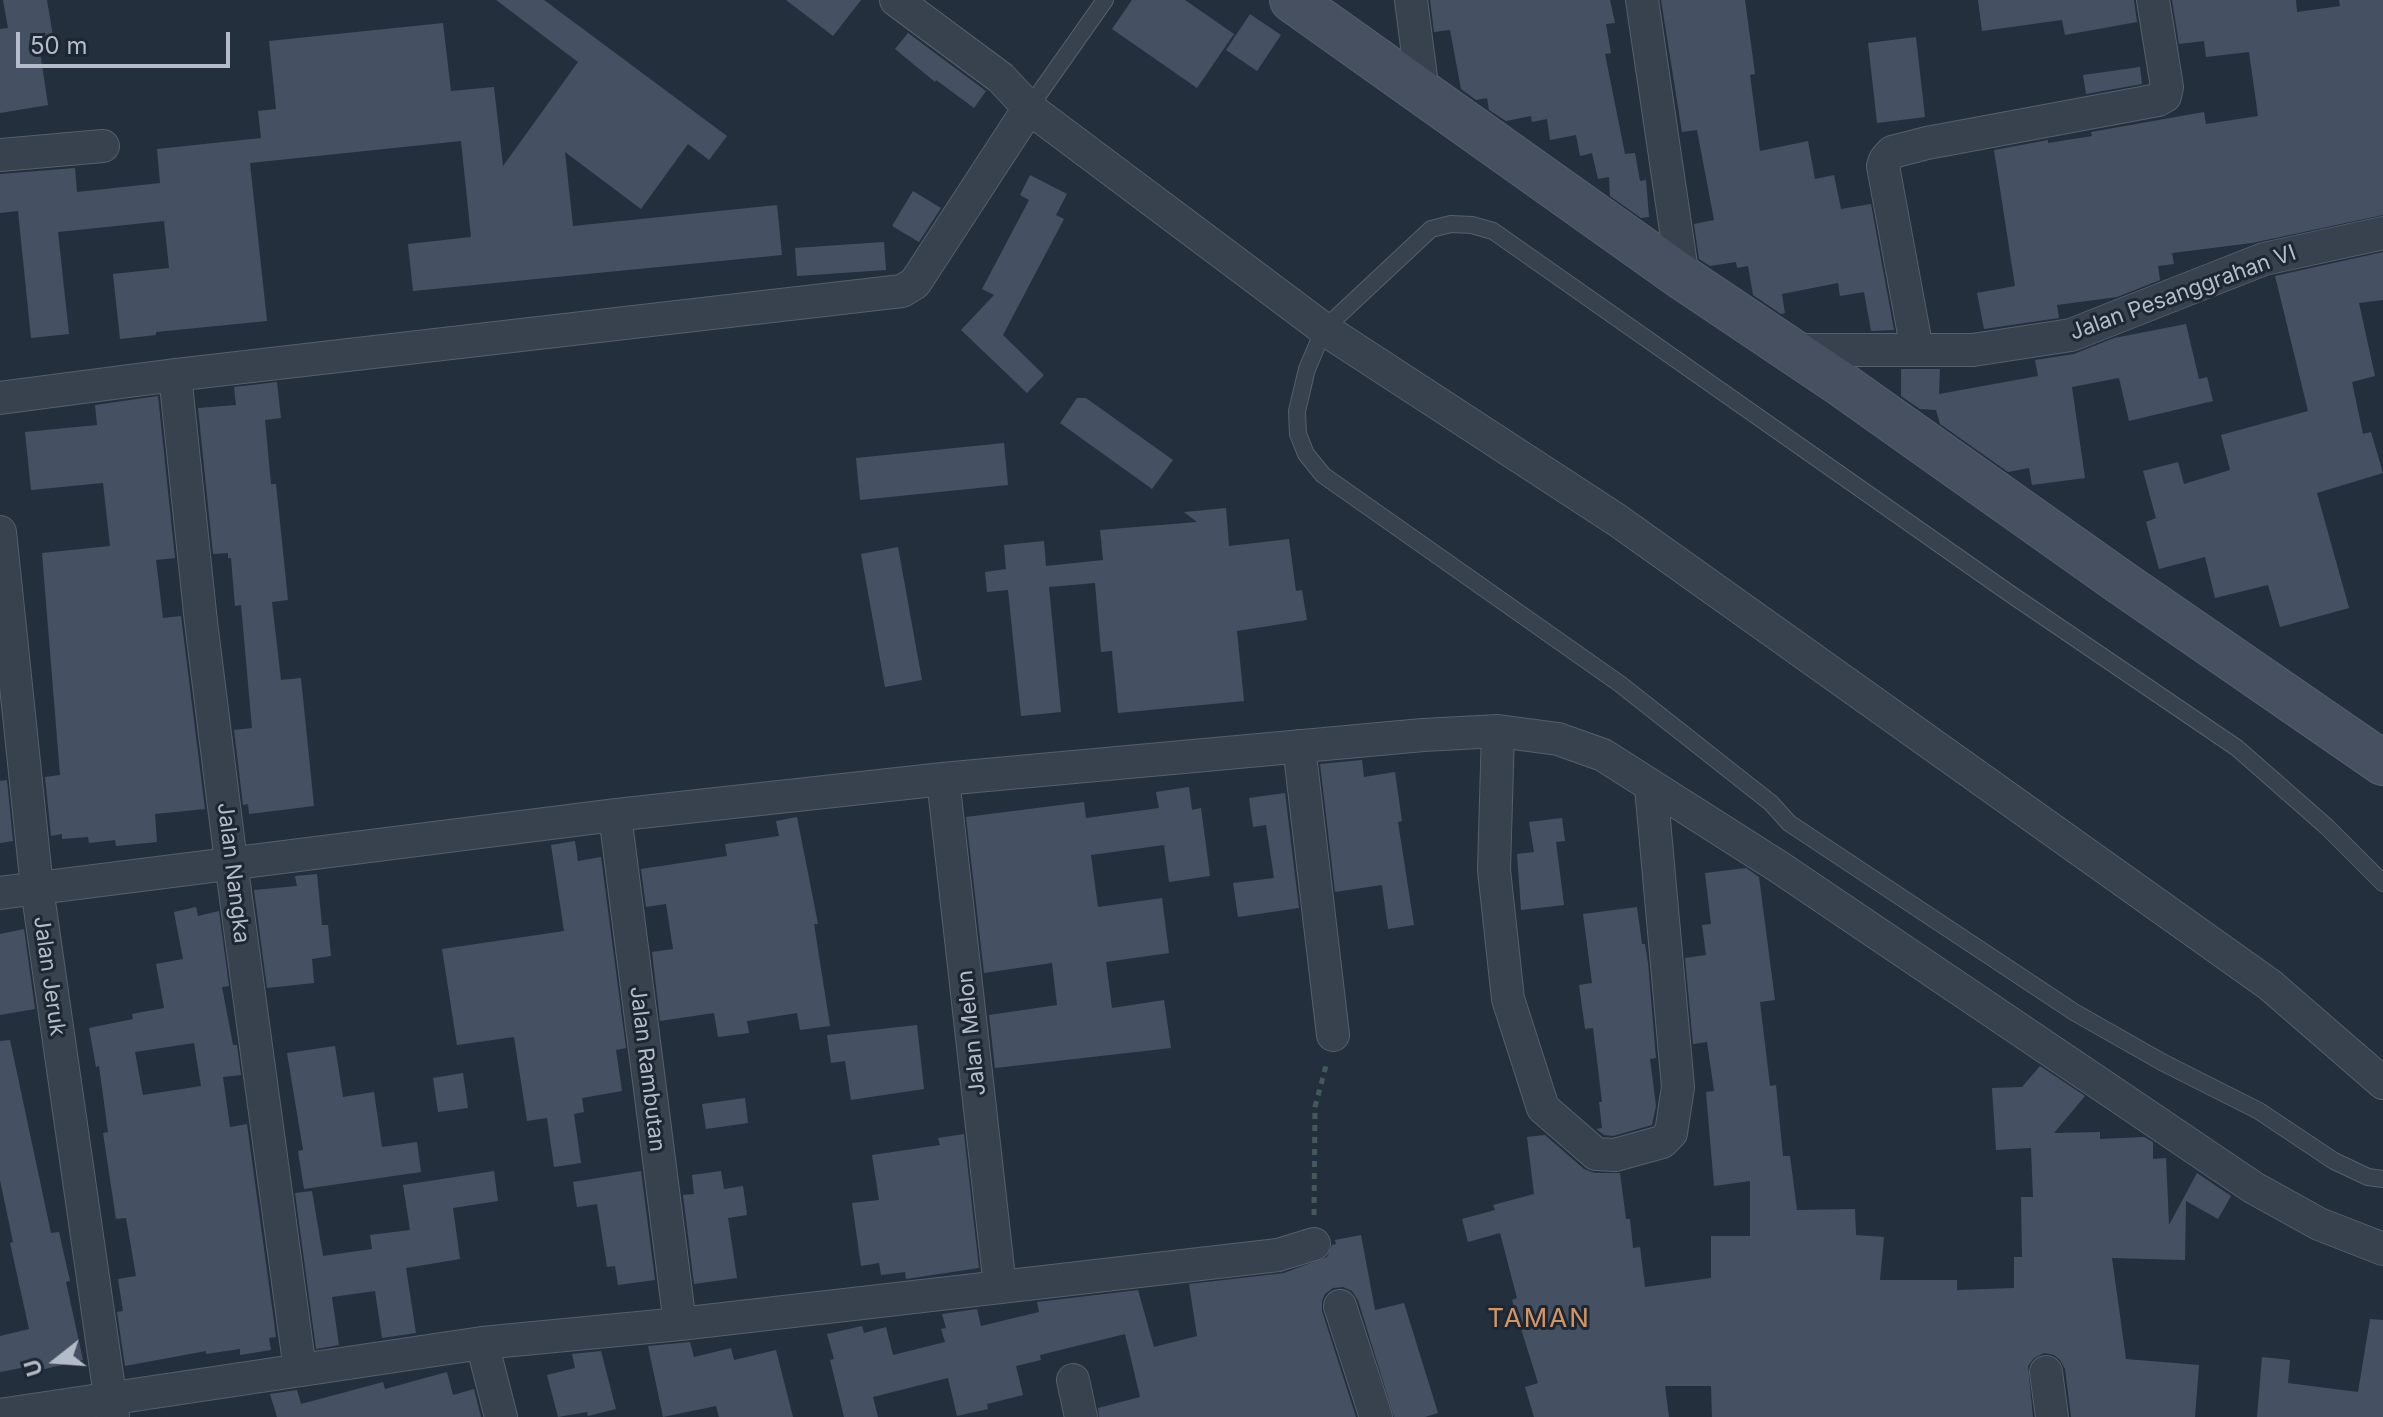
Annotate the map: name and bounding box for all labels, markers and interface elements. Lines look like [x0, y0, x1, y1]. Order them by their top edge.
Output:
scale bar [20, 16, 234, 66]
text: 50 m [30, 31, 88, 60]
street label: Jalan Pesanggrahan VI [2066, 240, 2300, 346]
street label: Jalan Nangka [211, 801, 255, 945]
street label: Jalan Jeruk [28, 914, 70, 1038]
street label: Jalan Melon [952, 969, 992, 1097]
street label: Jalan Rambutan [624, 985, 670, 1153]
district label: TAMAN [1487, 1303, 1591, 1335]
north arrow [16, 1321, 96, 1401]
text: U [18, 1357, 48, 1380]

